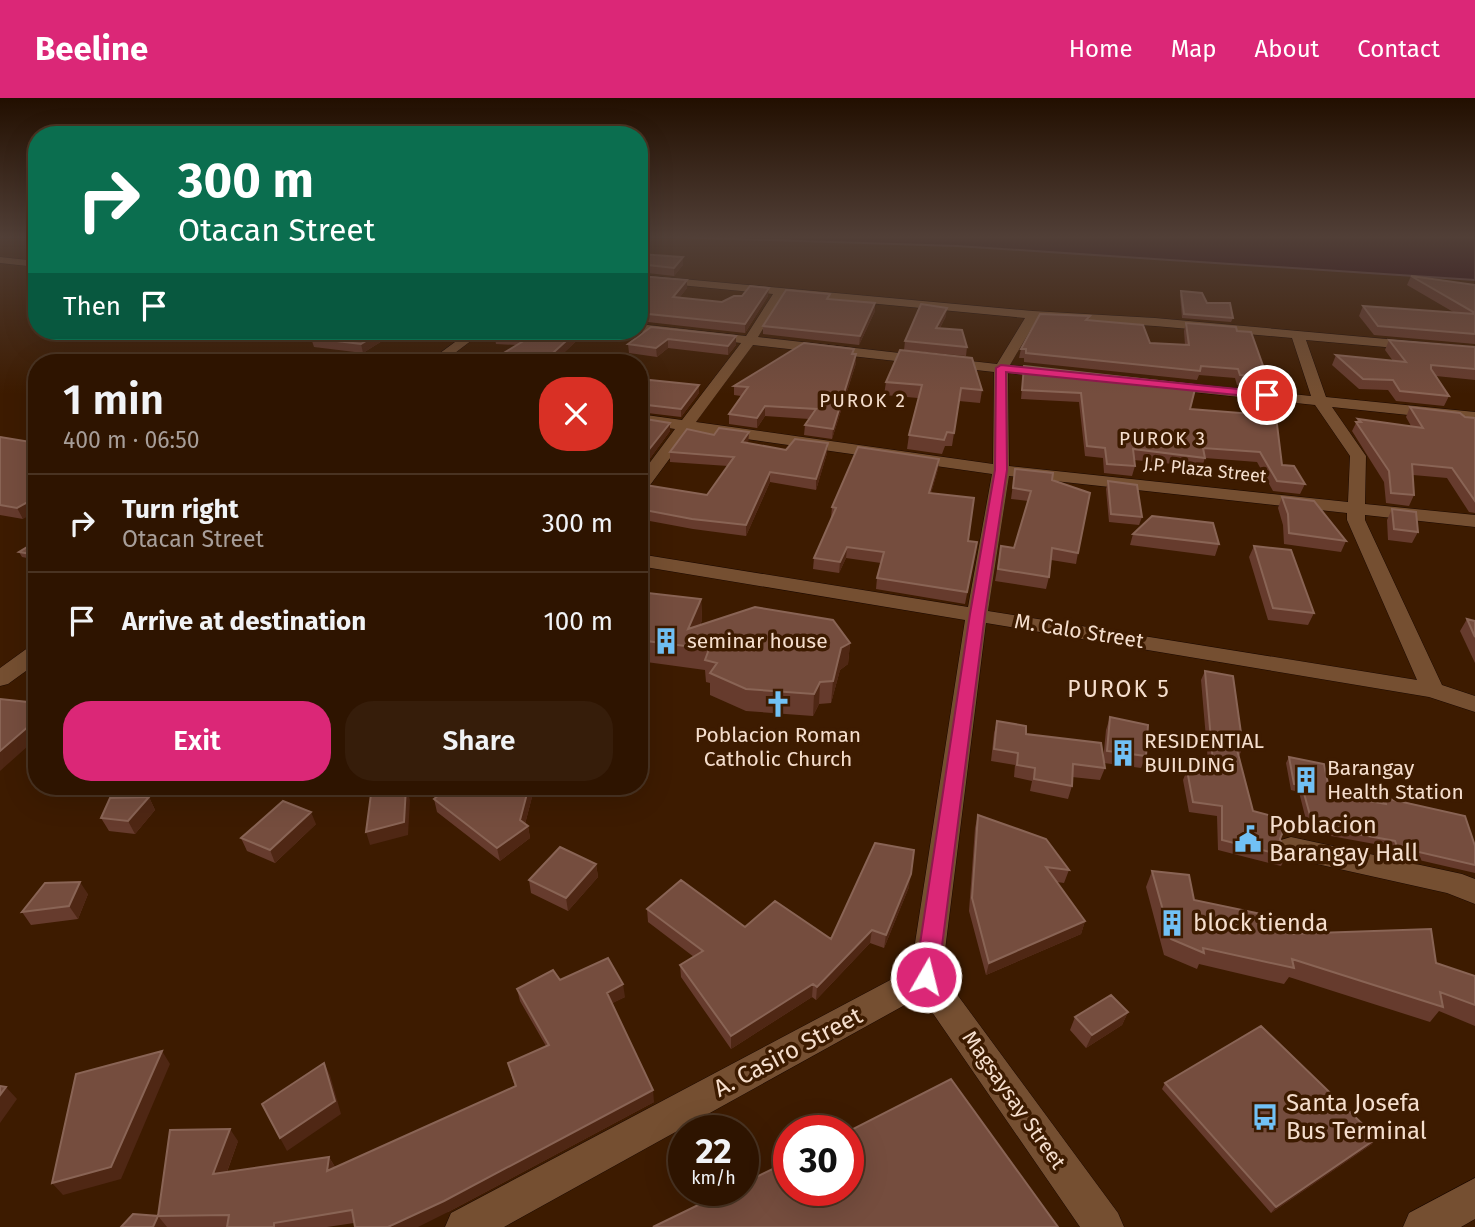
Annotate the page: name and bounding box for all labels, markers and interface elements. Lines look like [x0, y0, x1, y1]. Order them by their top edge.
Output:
text: Beeline [35, 29, 148, 69]
text: Home [1069, 35, 1133, 63]
text: Map [1171, 35, 1217, 63]
text: About [1255, 35, 1319, 63]
text: Contact [1357, 35, 1440, 63]
text: 300 m [178, 151, 314, 210]
icon: right [63, 154, 154, 245]
text: Otacan Street [178, 211, 375, 249]
icon: arrive [135, 287, 173, 325]
text: Then [63, 291, 121, 322]
pin [1237, 365, 1297, 425]
text: 1 min [63, 375, 164, 425]
icon: arrive [1248, 376, 1286, 414]
button: close [539, 377, 613, 451]
district label: PUROK 2 [819, 389, 907, 412]
text: 400 m · 06:50 [63, 426, 199, 454]
district label: PUROK 3 [1119, 427, 1207, 450]
street label: J.P. Plaza Street [1142, 453, 1268, 487]
text: Turn right [122, 494, 239, 525]
icon: right [63, 504, 101, 542]
text: 300 m [542, 508, 613, 539]
text: Otacan Street [122, 525, 264, 553]
icon: arrive [63, 602, 101, 640]
text: Arrive at destination [122, 606, 366, 637]
text: 100 m [544, 606, 613, 637]
street label: M. Calo Street [1012, 608, 1146, 654]
building icon: seminar house [651, 626, 681, 656]
place label: seminar house [687, 628, 828, 654]
district label: PUROK 5 [1067, 675, 1171, 703]
church icon: Poblacion Roman Catholic Church [763, 689, 793, 719]
button: Exit [63, 701, 331, 781]
button: Share [345, 701, 613, 781]
place label: Poblacion Roman Catholic Church [695, 722, 861, 772]
place label: RESIDENTIAL BUILDING [1144, 728, 1265, 778]
building icon: RESIDENTIAL BUILDING [1108, 738, 1138, 768]
place label: Barangay Health Station [1327, 755, 1464, 805]
building icon: Barangay Health Station [1291, 765, 1321, 795]
place label: Poblacion Barangay Hall [1269, 811, 1418, 867]
public building icon: Poblacion Barangay Hall [1233, 824, 1263, 854]
building icon: block tienda [1157, 908, 1187, 938]
place label: block tienda [1193, 909, 1328, 937]
position arrow [889, 940, 963, 1014]
street label: A. Casiro Street [709, 1001, 867, 1103]
street label: Magsaysay Street [957, 1026, 1072, 1174]
place label: Santa Josefa Bus Terminal [1286, 1089, 1427, 1145]
bus stop icon: Santa Josefa Bus Terminal [1250, 1102, 1280, 1132]
speed limit sign: 30 [773, 1115, 864, 1206]
text: 22 [695, 1130, 732, 1172]
text: km/h [691, 1167, 736, 1189]

